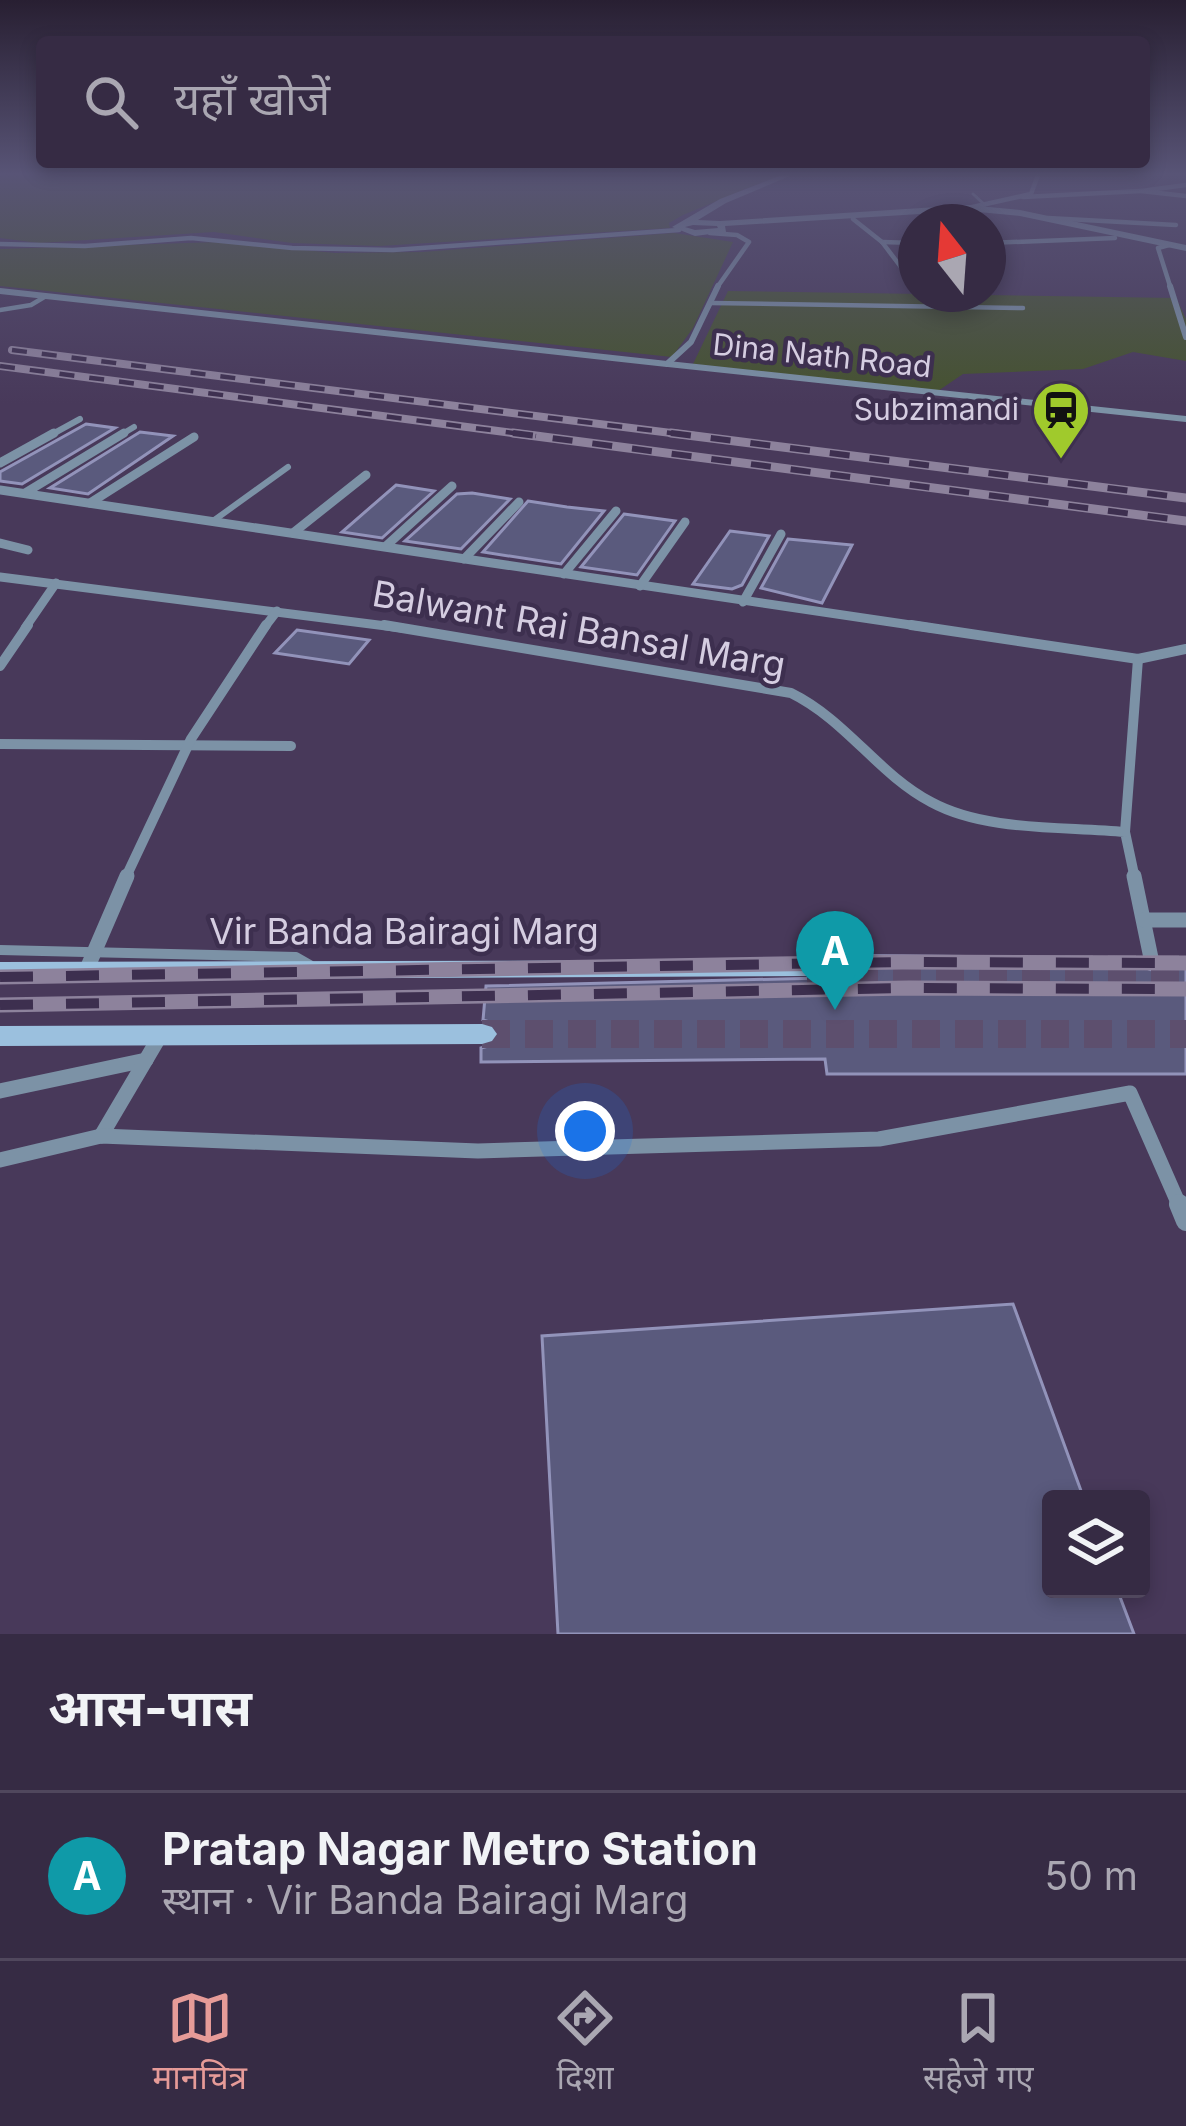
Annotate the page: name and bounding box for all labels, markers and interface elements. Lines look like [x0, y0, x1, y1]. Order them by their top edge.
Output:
search box [36, 36, 1150, 168]
icon: search [78, 69, 144, 135]
text: यहाँ खोजें [174, 71, 330, 126]
north arrow [898, 204, 1006, 312]
street label: Dina Nath Road [711, 326, 933, 384]
station icon: Subzimandi [1030, 379, 1092, 461]
place label: Subzimandi [854, 391, 1019, 427]
street label: Balwant Rai Bansal Marg [369, 571, 789, 687]
street label: Vir Banda Bairagi Marg [209, 909, 599, 953]
pin: A [796, 911, 874, 1010]
your location [555, 1101, 615, 1161]
map controls [1042, 1490, 1150, 1598]
button: layers [1042, 1490, 1150, 1598]
text: आस-पास [48, 1677, 252, 1738]
text: Pratap Nagar Metro Station [162, 1821, 758, 1876]
text: A [72, 1852, 102, 1899]
text: 50 m [1045, 1852, 1138, 1899]
text: स्थान · Vir Banda Bairagi Marg [162, 1876, 688, 1923]
tab: मानचित्र [153, 1985, 247, 2102]
tab: दिशा [552, 1985, 618, 2102]
tab: सहेजे गए [923, 1985, 1033, 2102]

